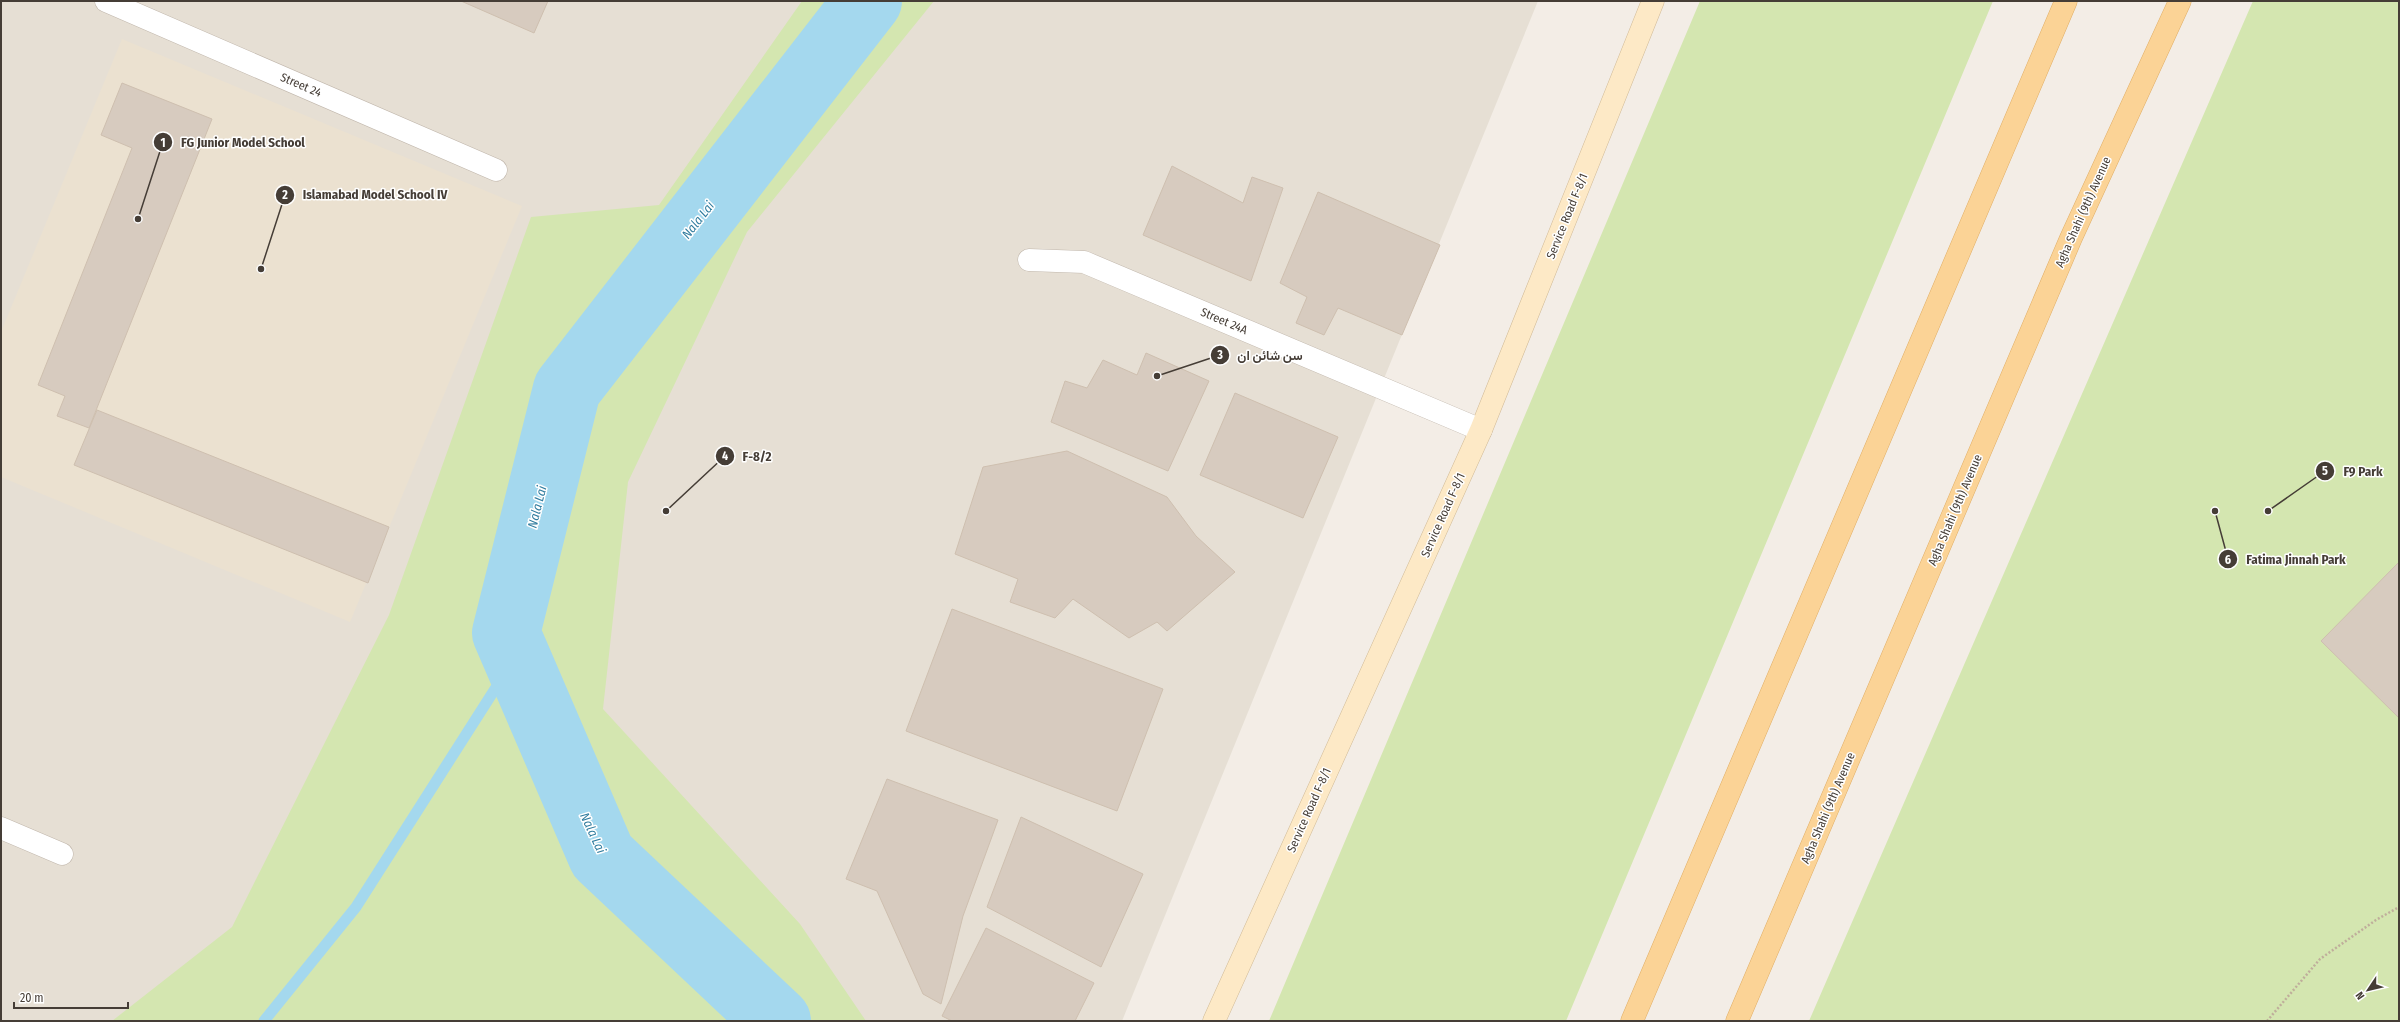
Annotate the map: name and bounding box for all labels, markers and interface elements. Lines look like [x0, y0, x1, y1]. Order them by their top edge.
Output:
street label: Street 24 [278, 70, 324, 100]
callout: FG Junior Model School [153, 130, 313, 155]
text: FG Junior Model School [181, 135, 305, 150]
text: 1 [160, 136, 166, 150]
street label: Agha Shahi (9th) Avenue [2052, 155, 2114, 269]
street label: Service Road F-8/1 [1543, 171, 1591, 261]
callout: Islamabad Model School IV [275, 182, 455, 207]
text: Islamabad Model School IV [303, 187, 447, 202]
text: 2 [281, 188, 288, 202]
water label: Nala Lai [679, 198, 718, 242]
street label: Street 24Α [1198, 305, 1250, 337]
callout: سن شائن ان [1210, 343, 1311, 368]
text: 3 [1216, 348, 1223, 362]
text: سن شائن ان [1237, 348, 1303, 363]
callout: F-8/2 [715, 444, 780, 469]
text: 4 [722, 449, 728, 463]
text: F-8/2 [743, 449, 771, 464]
street label: Agha Shahi (9th) Avenue [1925, 452, 1985, 568]
callout: F9 Park [2315, 459, 2391, 484]
text: 5 [2322, 464, 2328, 478]
text: F9 Park [2343, 464, 2383, 479]
street label: Service Road F-8/1 [1418, 471, 1468, 559]
water label: Nala Lai [524, 484, 550, 530]
callout: Fatima Jinnah Park [2218, 547, 2354, 572]
text: Fatima Jinnah Park [2246, 552, 2346, 567]
text: 6 [2225, 553, 2231, 567]
street label: Agha Shahi (9th) Avenue [1798, 750, 1858, 866]
street label: Service Road F-8/1 [1284, 766, 1334, 854]
water label: Nala Lai [577, 810, 609, 856]
north arrow [2348, 970, 2388, 1010]
scale bar [14, 984, 128, 1010]
text: N [2353, 989, 2367, 1002]
text: 20 m [20, 991, 44, 1005]

